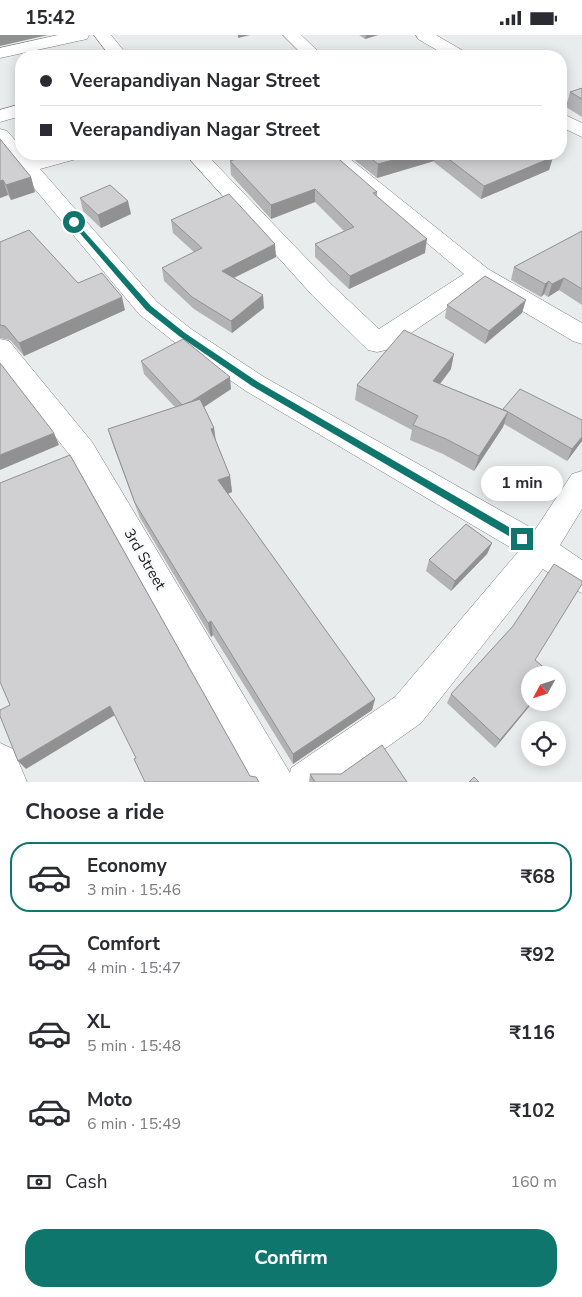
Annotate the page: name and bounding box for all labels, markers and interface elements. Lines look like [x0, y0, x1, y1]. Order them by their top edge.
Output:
text: 15:42 [25, 5, 75, 31]
text: Veerapandiyan Nagar Street [70, 68, 320, 94]
text: Veerapandiyan Nagar Street [70, 117, 320, 143]
route start [63, 211, 85, 233]
callout: 1 min [481, 467, 563, 501]
text: 1 min [501, 472, 543, 494]
street label: 3rd Street [119, 525, 171, 594]
route end [511, 528, 533, 550]
north arrow [521, 666, 566, 711]
map controls [521, 666, 566, 766]
button: locate [521, 721, 566, 766]
text: Choose a ride [25, 797, 164, 827]
text: Economy [87, 853, 167, 879]
icon: car [27, 855, 72, 900]
text: ₹68 [521, 864, 555, 890]
text: 3 min · 15:46 [87, 879, 181, 901]
text: Comfort [87, 931, 160, 957]
icon: car [27, 933, 72, 978]
text: ₹92 [521, 942, 555, 968]
text: 4 min · 15:47 [87, 957, 181, 979]
text: XL [87, 1009, 110, 1035]
icon: car [27, 1011, 72, 1056]
text: ₹116 [509, 1020, 555, 1046]
text: 5 min · 15:48 [87, 1035, 181, 1057]
text: Moto [87, 1087, 133, 1113]
icon: car [27, 1089, 72, 1134]
text: ₹102 [509, 1098, 555, 1124]
text: 6 min · 15:49 [87, 1113, 181, 1135]
icon: cash [25, 1168, 53, 1196]
text: Cash [65, 1169, 107, 1195]
text: 160 m [510, 1171, 557, 1193]
button: Confirm [25, 1229, 557, 1287]

